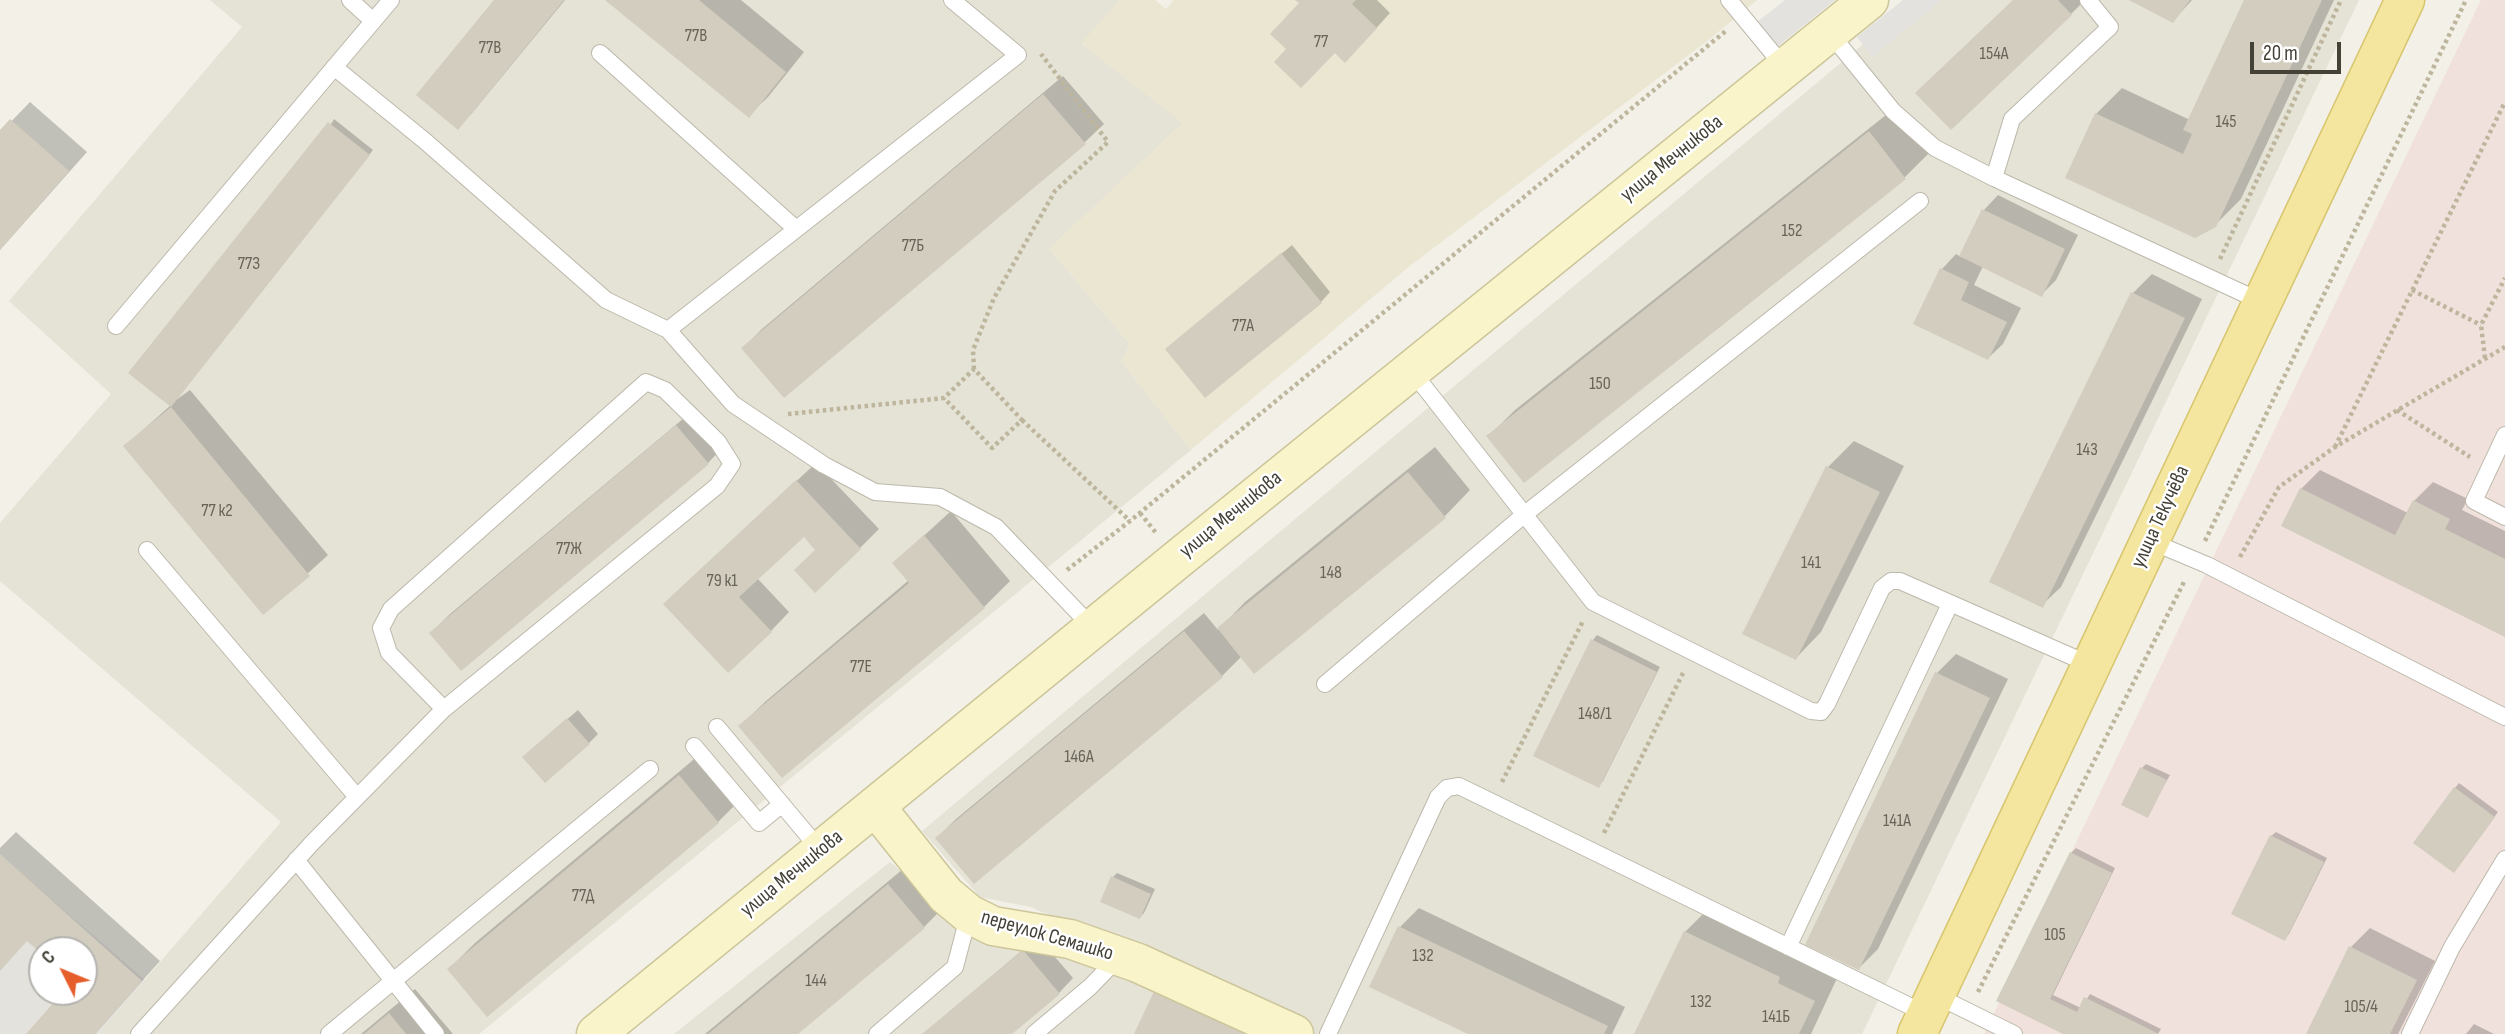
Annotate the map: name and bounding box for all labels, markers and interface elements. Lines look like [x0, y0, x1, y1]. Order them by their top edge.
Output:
house number: 77В [685, 25, 707, 47]
scale bar [2253, 28, 2344, 72]
house number: 77 [1314, 31, 1328, 53]
house number: 77В [479, 37, 501, 59]
text: 20 m [2263, 41, 2298, 66]
house number: 154А [1980, 43, 2008, 65]
street label: улица Мечникова [1616, 110, 1728, 208]
house number: 145 [2215, 111, 2237, 133]
house number: 152 [1782, 220, 1802, 242]
house number: 77Б [902, 235, 924, 257]
house number: 77З [238, 253, 260, 275]
house number: 77А [1232, 315, 1254, 337]
house number: 150 [1589, 373, 1611, 395]
house number: 143 [2076, 439, 2098, 461]
street label: улица Текучёва [2126, 462, 2196, 572]
street label: улица Мечникова [1175, 466, 1287, 564]
house number: 77 к2 [201, 500, 233, 522]
house number: 77Ж [556, 538, 582, 560]
house number: 141 [1801, 552, 1821, 574]
house number: 148 [1320, 562, 1342, 584]
house number: 79 к1 [706, 570, 738, 592]
house number: 77Е [850, 656, 872, 678]
house number: 148/1 [1578, 703, 1612, 725]
house number: 146А [1064, 746, 1094, 768]
house number: 141А [1883, 810, 1911, 832]
street label: улица Мечникова [736, 825, 848, 923]
house number: 77Д [572, 885, 594, 907]
street label: переулок Семашко [978, 905, 1116, 967]
house number: 105 [2044, 924, 2066, 946]
north arrow [28, 936, 98, 1006]
house number: 132 [1412, 945, 1434, 967]
text: С [37, 946, 60, 969]
house number: 144 [805, 970, 827, 992]
house number: 132 [1690, 991, 1712, 1013]
house number: 105/4 [2344, 996, 2378, 1018]
house number: 141Б [1762, 1006, 1790, 1028]

